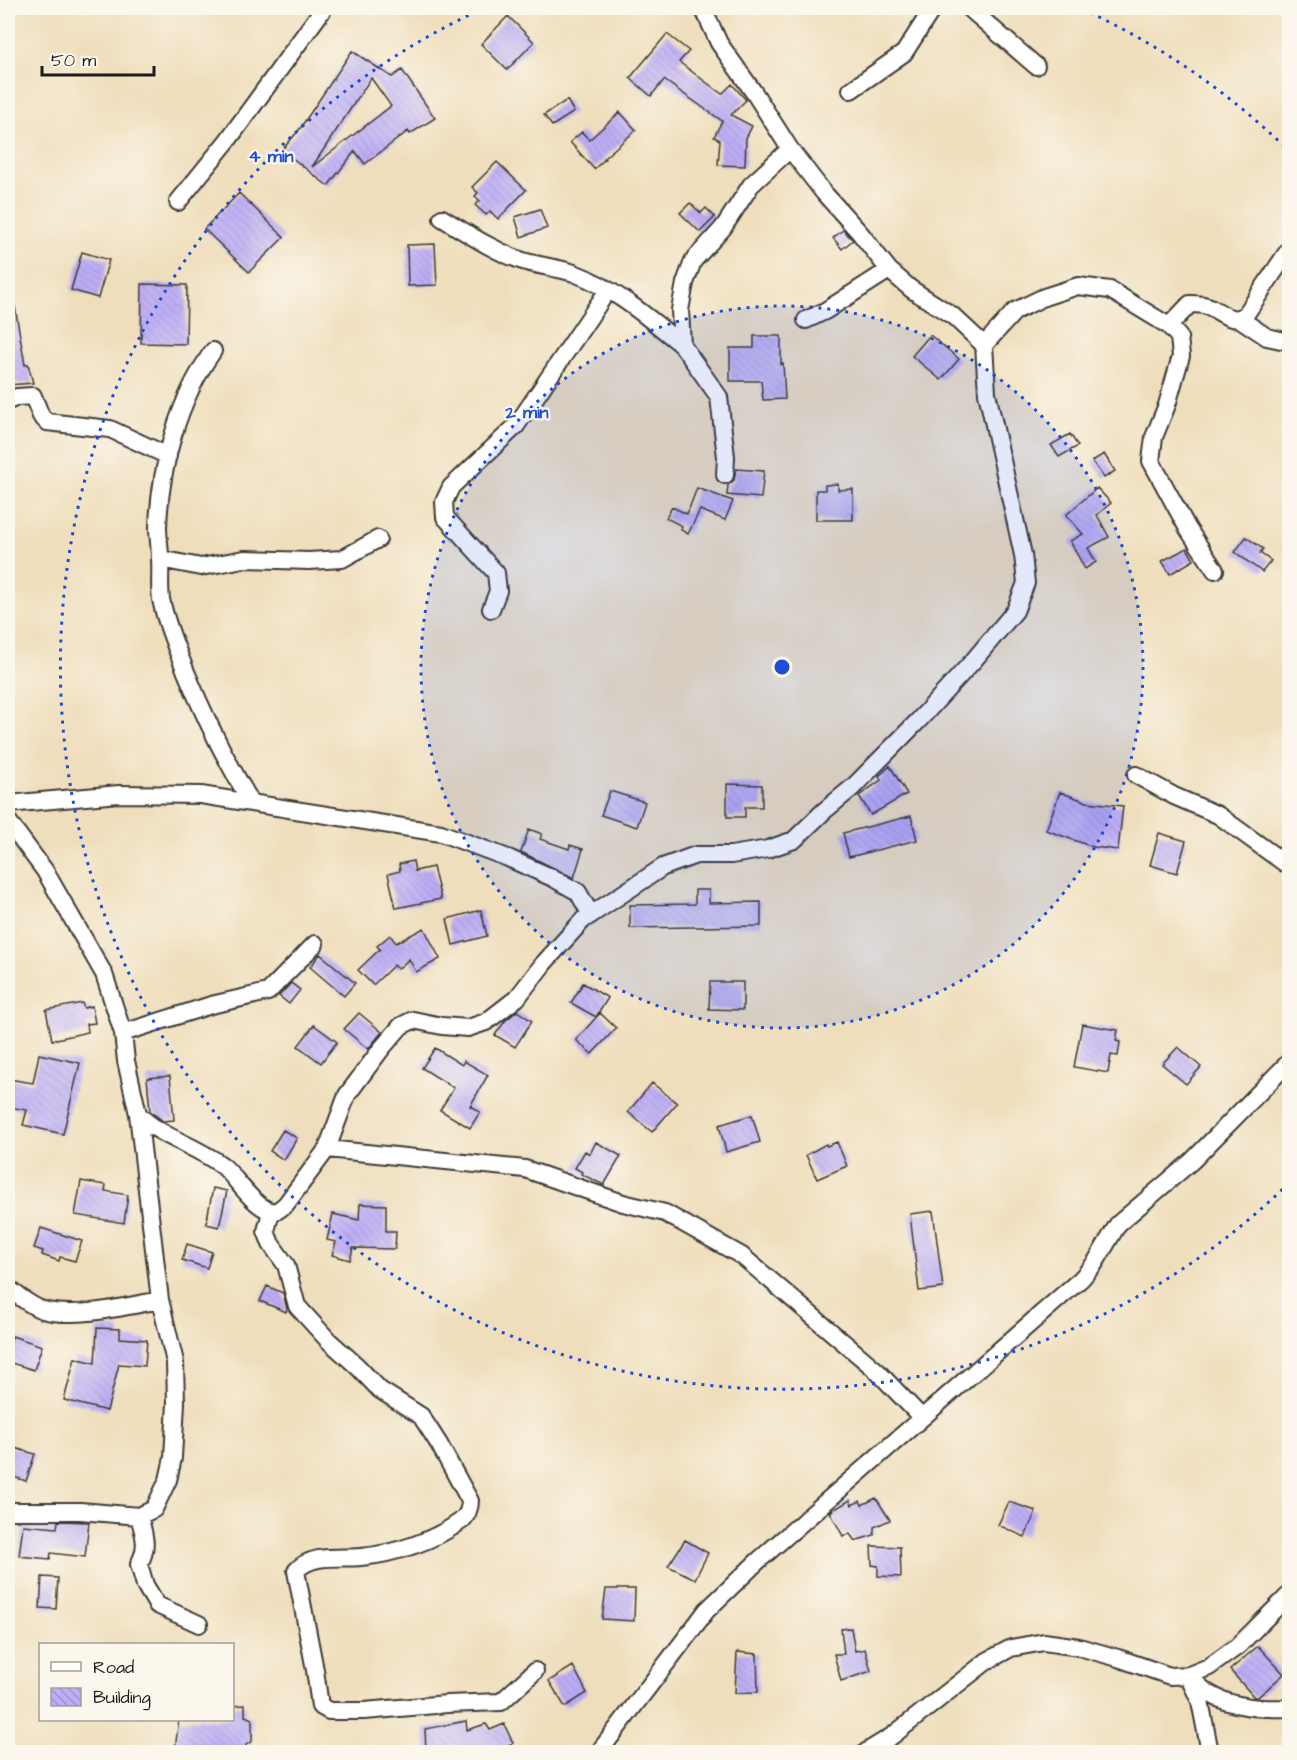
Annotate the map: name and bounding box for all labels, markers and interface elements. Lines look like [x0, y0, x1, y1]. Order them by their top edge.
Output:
scale bar [42, 39, 154, 77]
text: 50 m [51, 48, 96, 73]
text: 4 min [248, 144, 294, 169]
text: 2 min [504, 400, 549, 425]
centre of rings [772, 657, 792, 677]
legend [39, 1643, 234, 1721]
text: Road [93, 1655, 134, 1680]
text: Building [93, 1685, 151, 1711]

